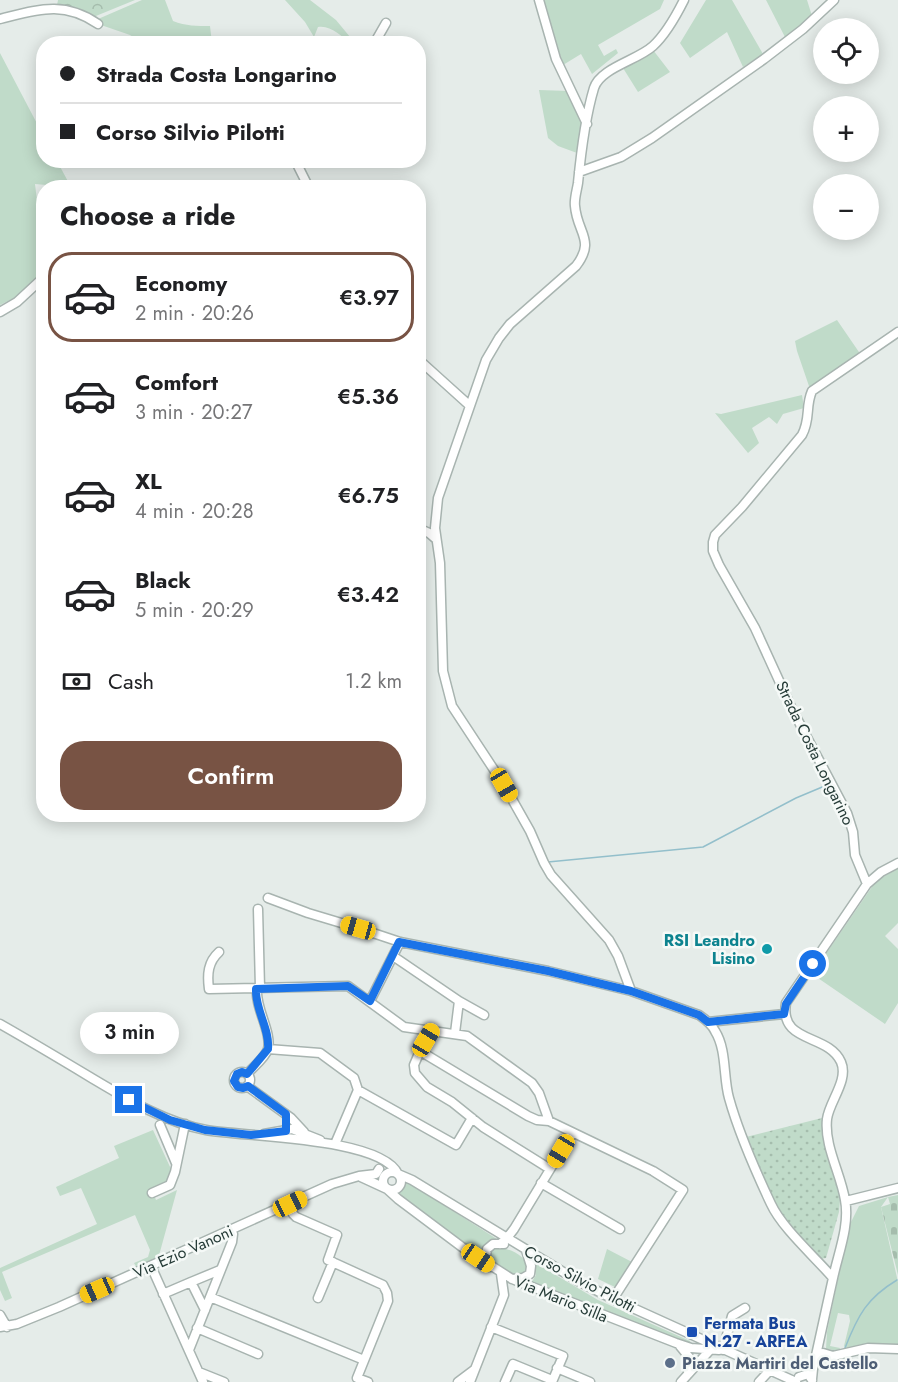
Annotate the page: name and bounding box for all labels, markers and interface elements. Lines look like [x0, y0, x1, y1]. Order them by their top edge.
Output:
map controls [813, 18, 879, 240]
button: locate [813, 18, 879, 84]
text: Strada Costa Longarino [96, 58, 337, 90]
button: + [813, 96, 879, 162]
text: Corso Silvio Pilotti [96, 116, 285, 148]
button: − [813, 174, 879, 240]
text: Choose a ride [60, 196, 235, 235]
text: Economy [135, 267, 227, 299]
icon: car [63, 270, 117, 324]
text: €3.97 [339, 281, 399, 313]
text: 2 min · 20:26 [135, 299, 254, 328]
text: Comfort [135, 366, 218, 398]
icon: car [63, 369, 117, 423]
text: €5.36 [337, 380, 399, 412]
text: 3 min · 20:27 [135, 398, 252, 427]
text: XL [135, 465, 162, 497]
icon: car [63, 468, 117, 522]
text: €6.75 [338, 479, 399, 511]
text: 4 min · 20:28 [135, 497, 254, 526]
text: Black [135, 564, 191, 596]
icon: car [63, 567, 117, 621]
text: €3.42 [337, 578, 399, 610]
text: 5 min · 20:29 [135, 596, 254, 625]
icon: cash [60, 665, 93, 698]
text: Cash [108, 665, 154, 697]
text: 1.2 km [345, 667, 402, 696]
street label: Strada Costa Longarino [770, 677, 860, 829]
button: Confirm [60, 741, 402, 810]
car [487, 765, 521, 805]
car [338, 914, 378, 942]
place label: RSI Leandro Lisino [664, 929, 755, 970]
marker: RSI Leandro Lisino [760, 942, 774, 956]
route start [799, 950, 826, 977]
callout: 3 min [80, 1013, 178, 1055]
text: 3 min [104, 1018, 155, 1047]
car [409, 1020, 443, 1060]
route end [115, 1086, 142, 1113]
car [544, 1131, 578, 1171]
car [270, 1188, 310, 1220]
street label: Via Ezio Vanoni [129, 1220, 237, 1284]
car [458, 1240, 498, 1276]
street label: Corso Silvio Pilotti [520, 1240, 640, 1318]
street label: Via Mario Silla [511, 1270, 611, 1328]
car [77, 1274, 117, 1306]
place label: Fermata Bus N.27 - ARFEA [704, 1312, 808, 1353]
marker: Fermata Bus N.27 - ARFEA [685, 1325, 699, 1339]
place label: Piazza Martiri del Castello [682, 1352, 878, 1375]
marker: Piazza Martiri del Castello [663, 1356, 677, 1370]

